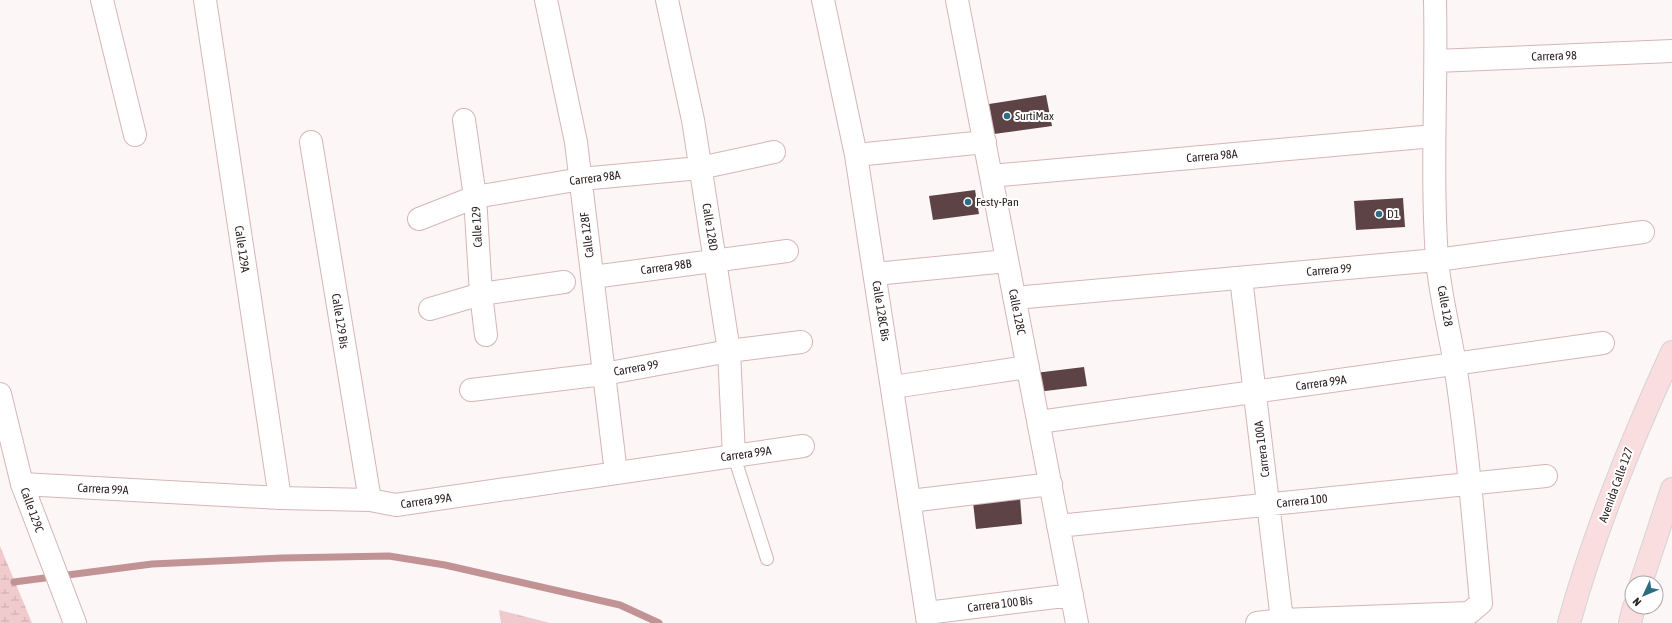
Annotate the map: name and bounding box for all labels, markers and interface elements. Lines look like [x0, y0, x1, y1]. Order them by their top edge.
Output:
street label: Carrera 98 [1531, 48, 1577, 64]
place label: SurtiMax [1015, 109, 1054, 123]
marker: SurtiMax [1002, 111, 1012, 121]
street label: Carrera 98A [1186, 147, 1238, 165]
street label: Carrera 98A [569, 168, 621, 188]
place label: Festy-Pan [976, 195, 1019, 209]
marker: Festy-Pan [963, 197, 973, 207]
street label: Calle 128D [699, 202, 721, 252]
street label: Calle 129 [469, 206, 485, 248]
place label: D1 [1387, 207, 1400, 221]
marker: D1 [1374, 209, 1384, 219]
street label: Calle 128F [577, 211, 597, 259]
street label: Calle 129A [232, 225, 252, 273]
street label: Carrera 98B [640, 256, 693, 277]
street label: Carrera 99 [1306, 261, 1353, 279]
street label: Calle 128C Bis [869, 280, 893, 342]
street label: Calle 128 [1435, 284, 1456, 328]
street label: Calle 128C [1006, 288, 1028, 337]
street label: Calle 129 Bis [329, 292, 351, 350]
street label: Carrera 99 [612, 357, 660, 379]
street label: Carrera 99A [1295, 372, 1347, 393]
street label: Carrera 100A [1252, 420, 1272, 478]
street label: Carrera 99A [720, 443, 772, 464]
street label: Avenida Calle 127 [1596, 445, 1636, 524]
street label: Carrera 99A [77, 481, 129, 497]
street label: Calle 129C [17, 486, 47, 535]
street label: Carrera 99A [400, 490, 452, 511]
street label: Carrera 100 [1276, 491, 1328, 511]
north arrow [1624, 575, 1664, 615]
street label: Carrera 100 Bis [967, 593, 1033, 615]
text: N [1630, 595, 1643, 608]

